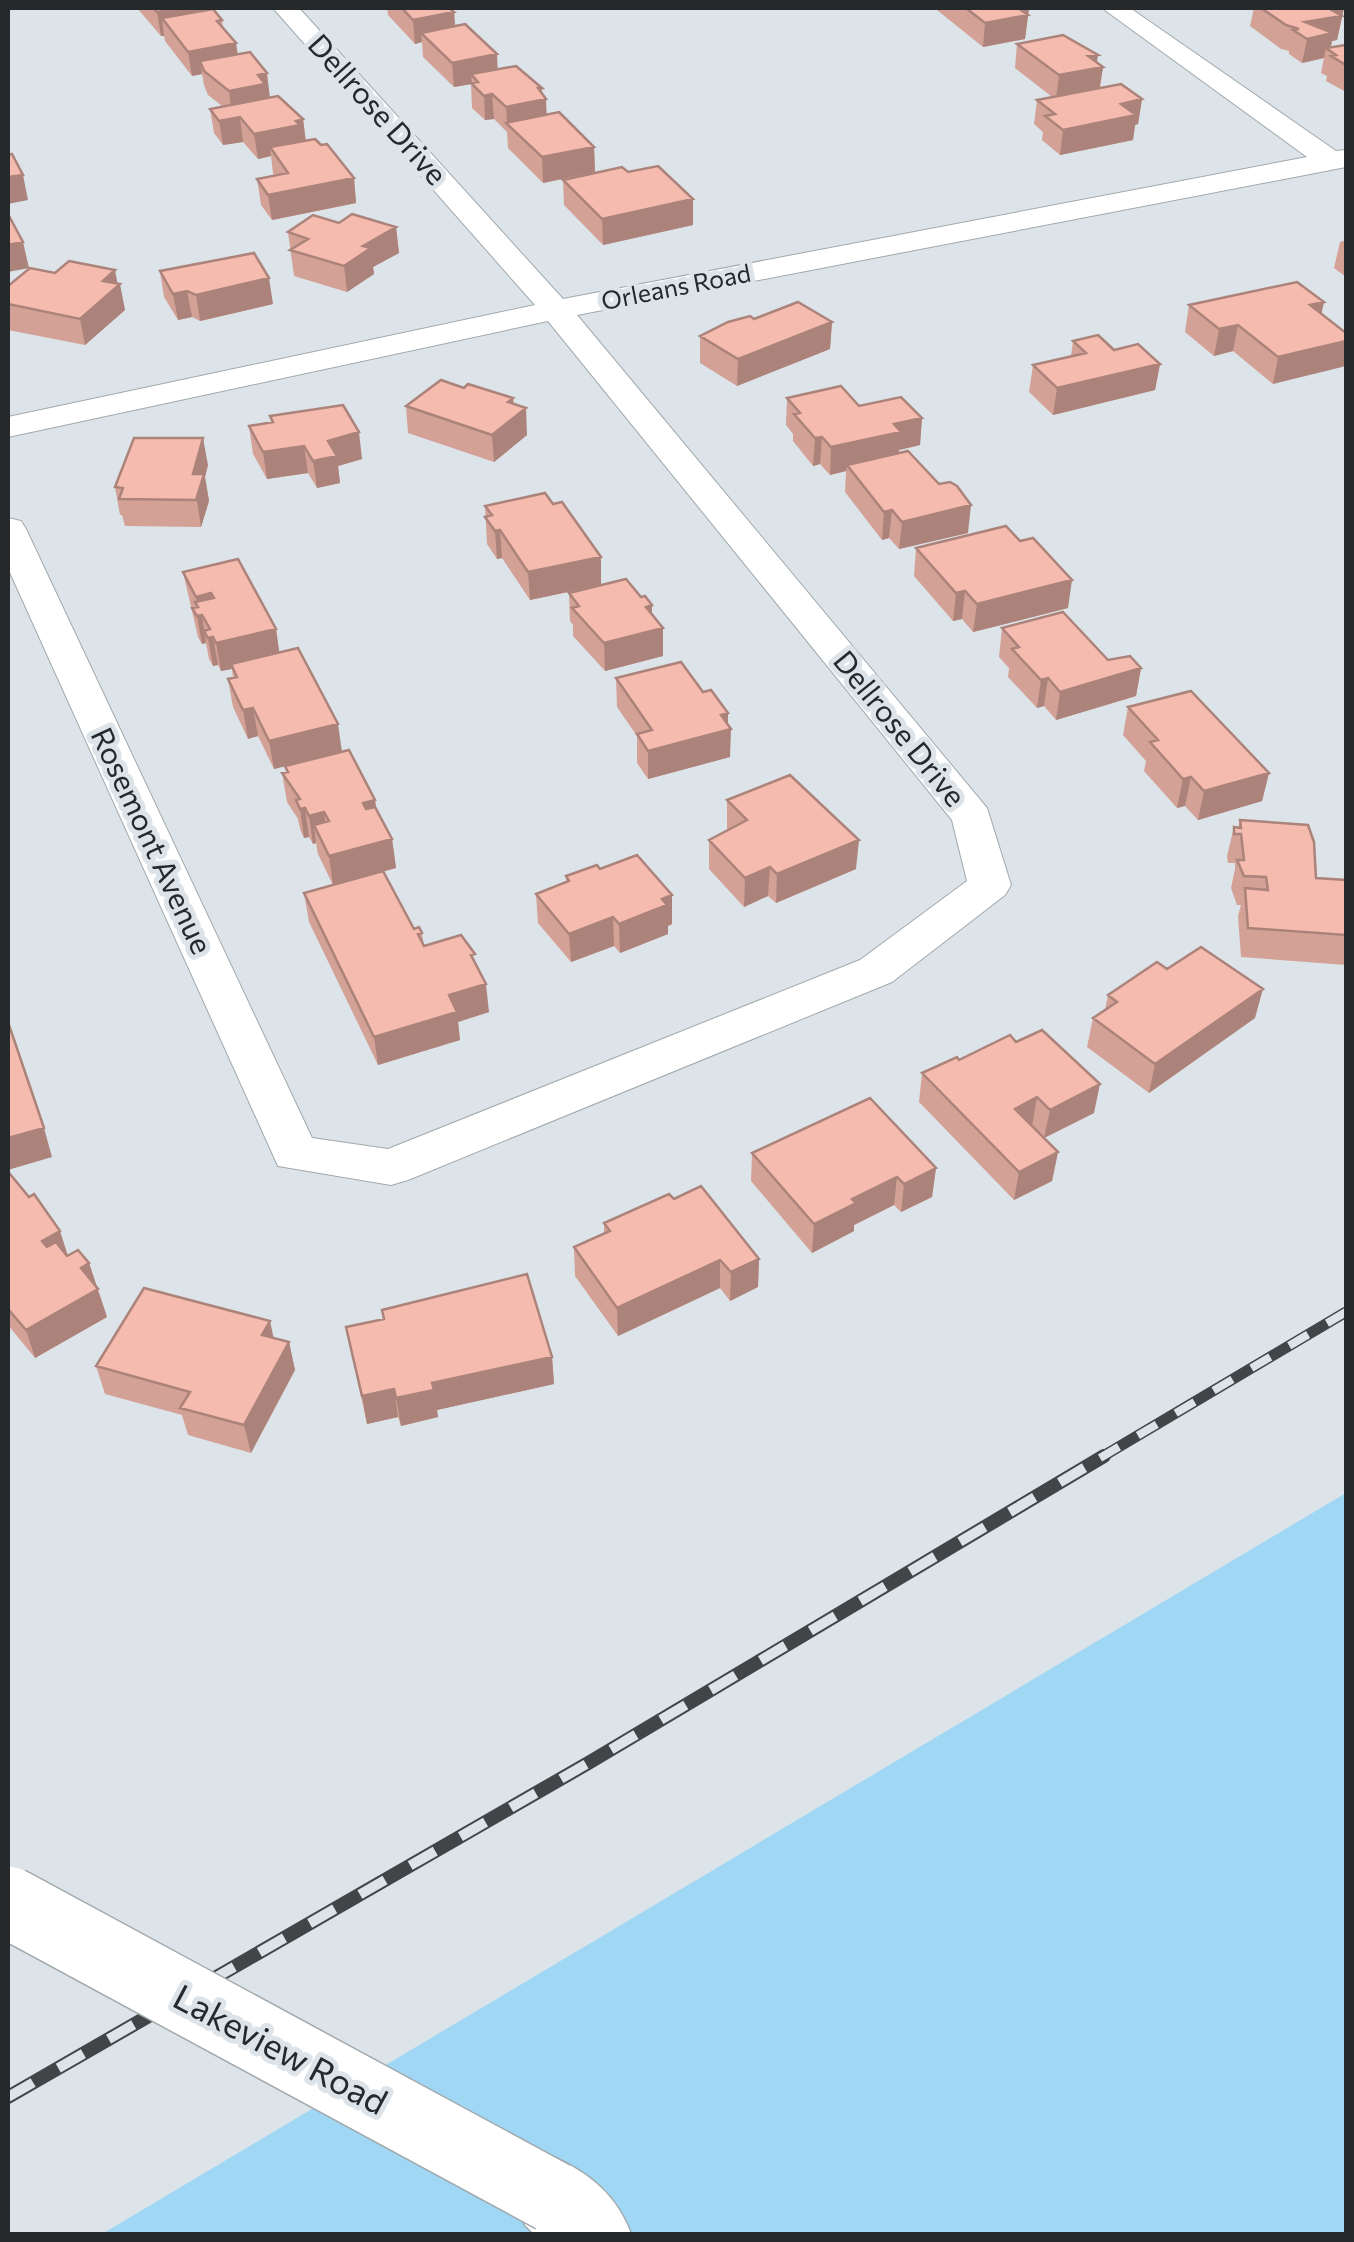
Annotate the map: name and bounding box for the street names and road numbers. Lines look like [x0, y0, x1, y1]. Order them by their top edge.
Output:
street label: Dellrose Drive [302, 25, 456, 191]
street label: Orleans Road [598, 257, 753, 315]
street label: Dellrose Drive [827, 642, 975, 813]
street label: Rosemont Avenue [85, 721, 222, 959]
street label: Lakeview Road [167, 1973, 395, 2122]

